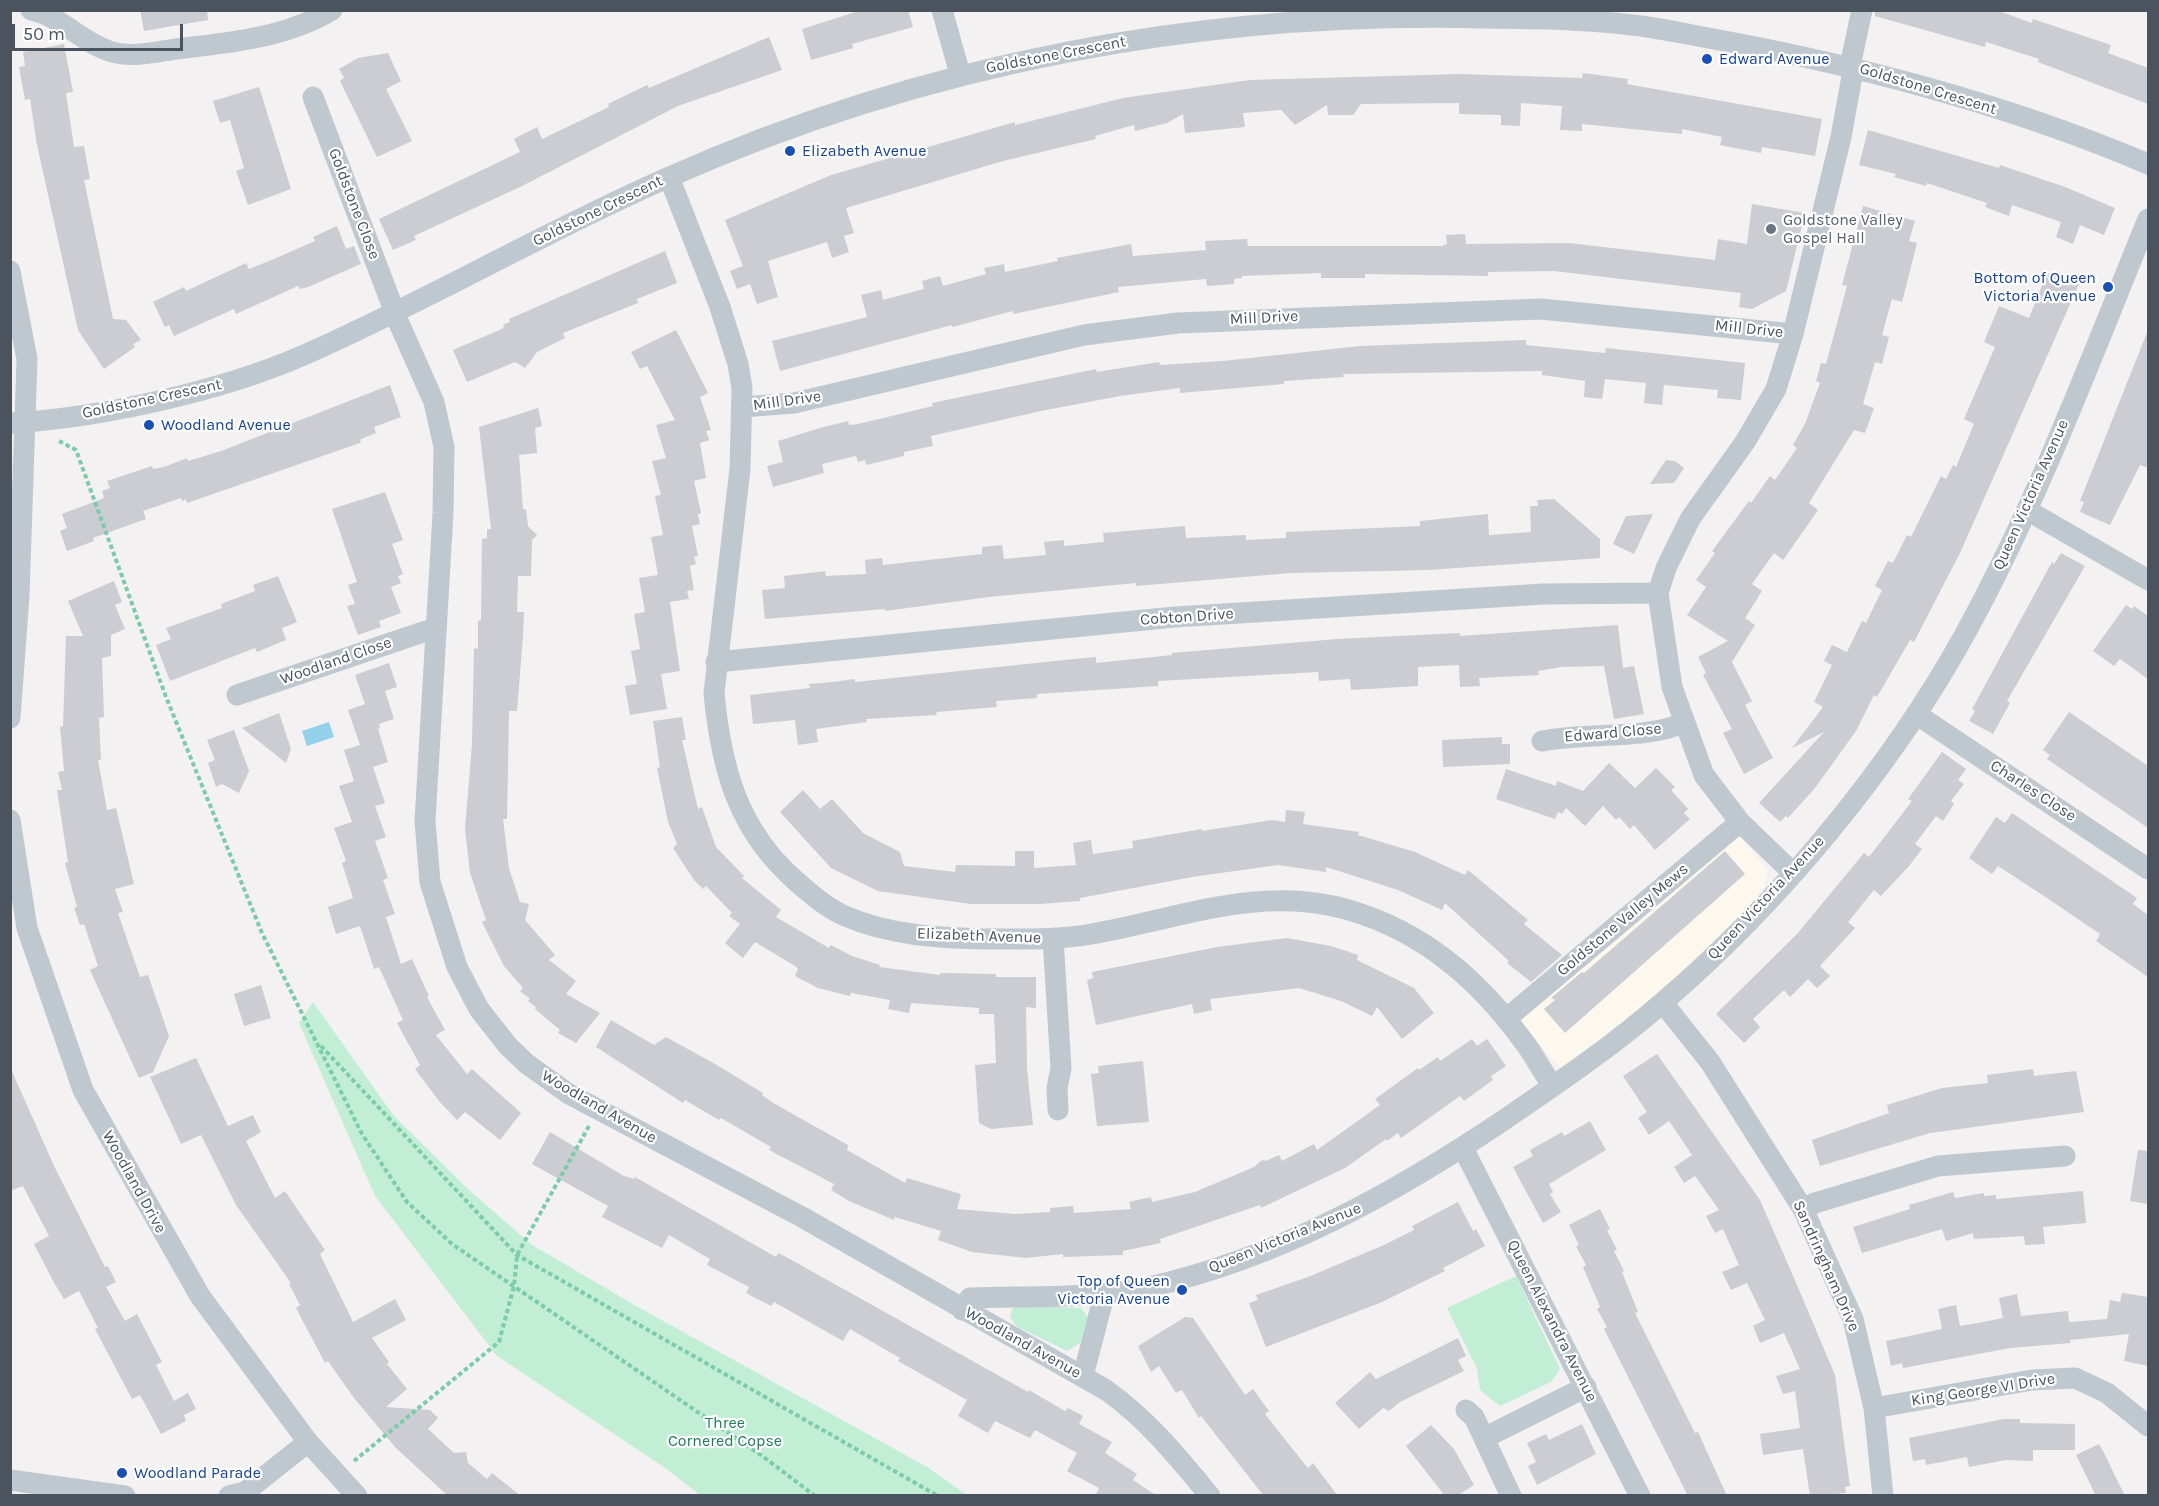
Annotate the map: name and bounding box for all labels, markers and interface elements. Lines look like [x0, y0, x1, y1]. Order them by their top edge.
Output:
scale bar [15, 12, 186, 50]
text: 50 m [23, 23, 65, 45]
street label: Goldstone Crescent [984, 32, 1128, 78]
place label: Edward Avenue [1719, 49, 1830, 69]
marker: Edward Avenue [1700, 52, 1714, 66]
street label: Goldstone Crescent [1857, 59, 1999, 119]
place label: Elizabeth Avenue [802, 141, 926, 161]
marker: Elizabeth Avenue [783, 144, 797, 158]
street label: Goldstone Close [324, 146, 384, 262]
street label: Goldstone Crescent [530, 171, 666, 251]
place label: Goldstone Valley Gospel Hall [1783, 210, 1903, 248]
marker: Goldstone Valley Gospel Hall [1764, 222, 1778, 236]
place label: Bottom of Queen Victoria Avenue [1974, 268, 2096, 306]
marker: Bottom of Queen Victoria Avenue [2101, 280, 2115, 294]
street label: Mill Drive [1229, 307, 1299, 329]
street label: Mill Drive [1714, 316, 1784, 342]
street label: Goldstone Crescent [80, 375, 224, 423]
street label: Mill Drive [752, 387, 822, 415]
place label: Woodland Avenue [161, 415, 291, 435]
street label: Queen Victoria Avenue [1989, 417, 2073, 573]
marker: Woodland Avenue [142, 418, 156, 432]
street label: Cobton Drive [1140, 604, 1234, 630]
street label: Woodland Close [278, 633, 394, 689]
street label: Edward Close [1564, 719, 1662, 747]
street label: Charles Close [1986, 756, 2080, 826]
street label: Queen Victoria Avenue [1704, 832, 1828, 964]
street label: Goldstone Valley Mews [1554, 860, 1692, 980]
street label: Elizabeth Avenue [916, 924, 1042, 948]
street label: Woodland Avenue [538, 1066, 660, 1148]
street label: Woodland Drive [98, 1127, 170, 1237]
street label: Sandringham Drive [1788, 1197, 1864, 1335]
street label: Queen Victoria Avenue [1206, 1199, 1364, 1277]
street label: Queen Alexandra Avenue [1503, 1237, 1601, 1405]
place label: Top of Queen Victoria Avenue [1057, 1271, 1170, 1309]
marker: Top of Queen Victoria Avenue [1175, 1283, 1189, 1297]
street label: Woodland Avenue [962, 1303, 1084, 1383]
street label: King George VI Drive [1910, 1369, 2056, 1411]
park label: Three Cornered Copse [668, 1413, 782, 1451]
place label: Woodland Parade [134, 1463, 261, 1483]
marker: Woodland Parade [115, 1466, 129, 1480]

